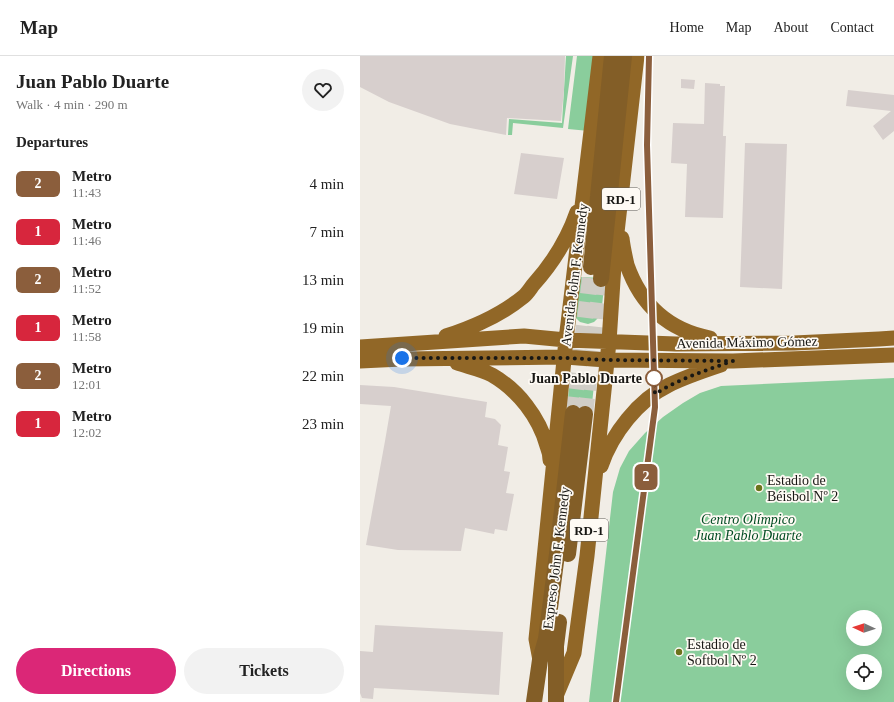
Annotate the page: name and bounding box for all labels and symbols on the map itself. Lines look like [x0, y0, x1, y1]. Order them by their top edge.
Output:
road number: RD-1 [602, 188, 640, 210]
street label: Avenida John F. Kennedy [558, 203, 591, 347]
street label: Avenida Máximo Gómez [676, 334, 818, 351]
your location [392, 348, 412, 368]
marker: Juan Pablo Duarte [645, 369, 663, 387]
place label: Juan Pablo Duarte [529, 371, 642, 386]
line badge: 2 [633, 464, 659, 490]
place label: Estadio de Béisbol Nº 2 [767, 473, 838, 504]
marker: Estadio de Béisbol Nº 2 [754, 483, 764, 493]
street label: Expreso John F. Kennedy [540, 486, 573, 630]
park label: Centro Olímpico Juan Pablo Duarte [694, 512, 802, 543]
road number: RD-1 [570, 519, 608, 541]
north arrow [846, 610, 882, 646]
place label: Estadio de Softbol Nº 2 [687, 637, 757, 668]
marker: Estadio de Softbol Nº 2 [674, 647, 684, 657]

